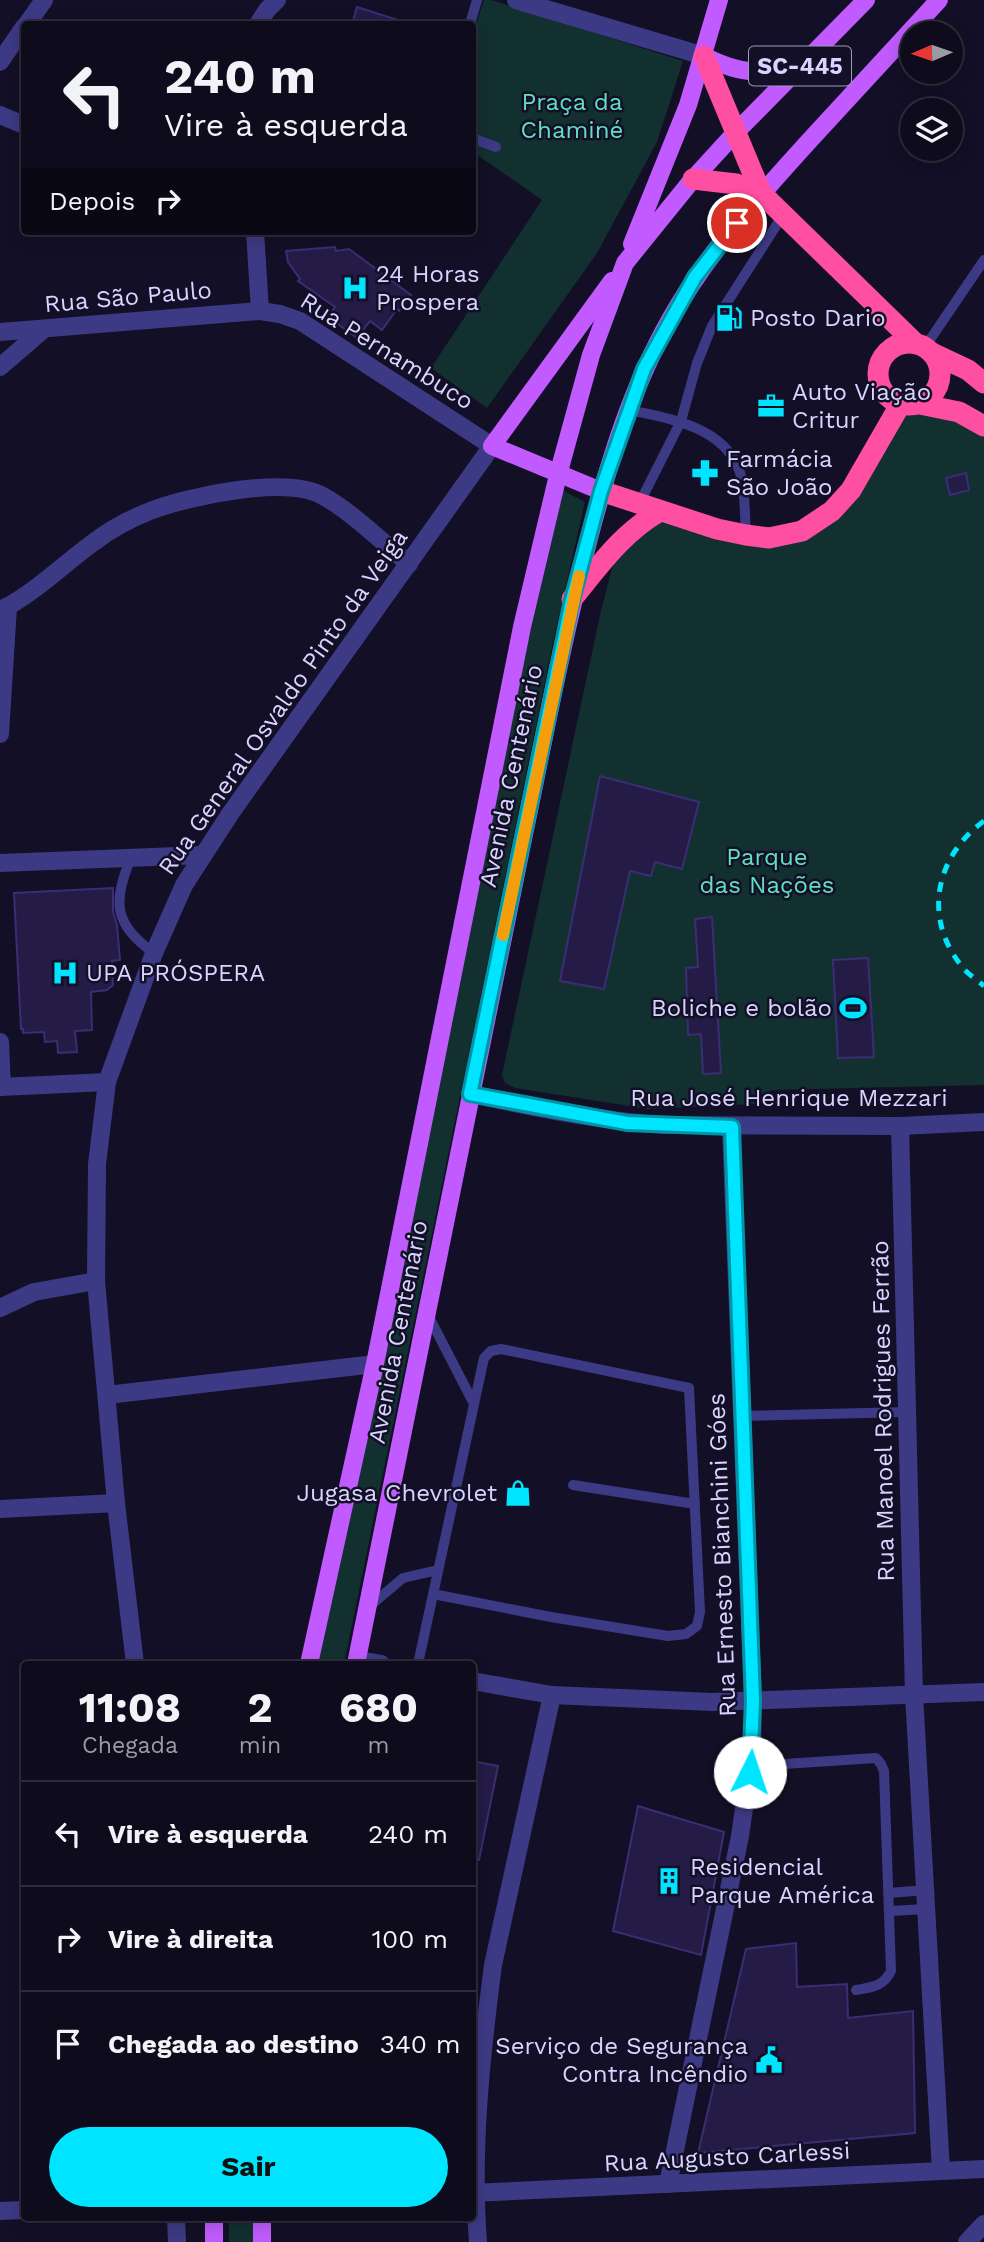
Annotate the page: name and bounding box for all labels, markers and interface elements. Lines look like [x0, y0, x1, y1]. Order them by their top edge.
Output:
north arrow [900, 21, 962, 84]
map controls [900, 21, 963, 161]
road number: SC-445 [749, 46, 851, 86]
text: 240 m [164, 47, 316, 105]
icon: left [49, 49, 140, 140]
park label: Praça da Chaminé [521, 88, 623, 144]
button: layers [900, 98, 963, 161]
text: Vire à esquerda [164, 106, 408, 144]
icon: right [149, 182, 187, 220]
text: Depois [49, 186, 135, 216]
pin [707, 193, 767, 253]
icon: arrive [718, 204, 756, 242]
place label: 24 Horas Prospera [376, 260, 480, 316]
hospital icon: 24 Horas Prospera [340, 273, 370, 303]
street label: Rua São Paulo [43, 276, 213, 318]
street label: Rua Pernambuco [295, 286, 479, 416]
fuel station icon: Posto Dario [714, 303, 744, 333]
place label: Posto Dario [750, 304, 886, 332]
place label: Auto Viação Critur [792, 378, 931, 434]
office icon: Auto Viação Critur [756, 391, 786, 421]
place label: Farmácia São João [726, 445, 833, 501]
pharmacy icon: Farmácia São João [690, 458, 720, 488]
street label: Rua General Osvaldo Pinto da Veiga [152, 524, 414, 880]
street label: Avenida Centenário [474, 662, 548, 890]
park label: Parque das Nações [700, 843, 834, 899]
hospital icon: UPA PRÓSPERA [50, 958, 80, 988]
place label: UPA PRÓSPERA [86, 959, 265, 987]
sports icon: Boliche e bolão [838, 993, 868, 1023]
place label: Boliche e bolão [651, 994, 832, 1022]
street label: Rua José Henrique Mezzari [630, 1084, 948, 1112]
street label: Avenida Centenário [363, 1218, 433, 1446]
street label: Rua Manoel Rodrigues Ferrão [866, 1240, 900, 1582]
street label: Rua Ernesto Bianchini Góes [702, 1393, 742, 1717]
shop icon: Jugasa Chevrolet [503, 1478, 533, 1508]
place label: Jugasa Chevrolet [297, 1479, 497, 1507]
text: 11:08 [79, 1683, 181, 1732]
text: 2 [247, 1683, 273, 1732]
text: 680 [339, 1683, 418, 1732]
text: Chegada [82, 1732, 178, 1759]
text: min [239, 1732, 281, 1759]
text: m [368, 1732, 390, 1759]
position arrow [713, 1735, 787, 1809]
icon: left [49, 1815, 87, 1853]
text: Vire à esquerda [108, 1819, 308, 1849]
text: 240 m [368, 1819, 448, 1849]
place label: Residencial Parque América [690, 1853, 874, 1909]
building icon: Residencial Parque América [654, 1866, 684, 1896]
icon: right [49, 1920, 87, 1958]
text: Vire à direita [108, 1924, 273, 1954]
text: 100 m [372, 1924, 448, 1954]
icon: arrive [49, 2025, 87, 2063]
text: Chegada ao destino [108, 2029, 359, 2059]
text: 340 m [380, 2029, 461, 2059]
place label: Serviço de Segurança Contra Incêndio [495, 2032, 748, 2088]
public building icon: Serviço de Segurança Contra Incêndio [754, 2045, 784, 2075]
button: Sair [49, 2127, 448, 2207]
street label: Rua Augusto Carlessi [603, 2137, 851, 2177]

